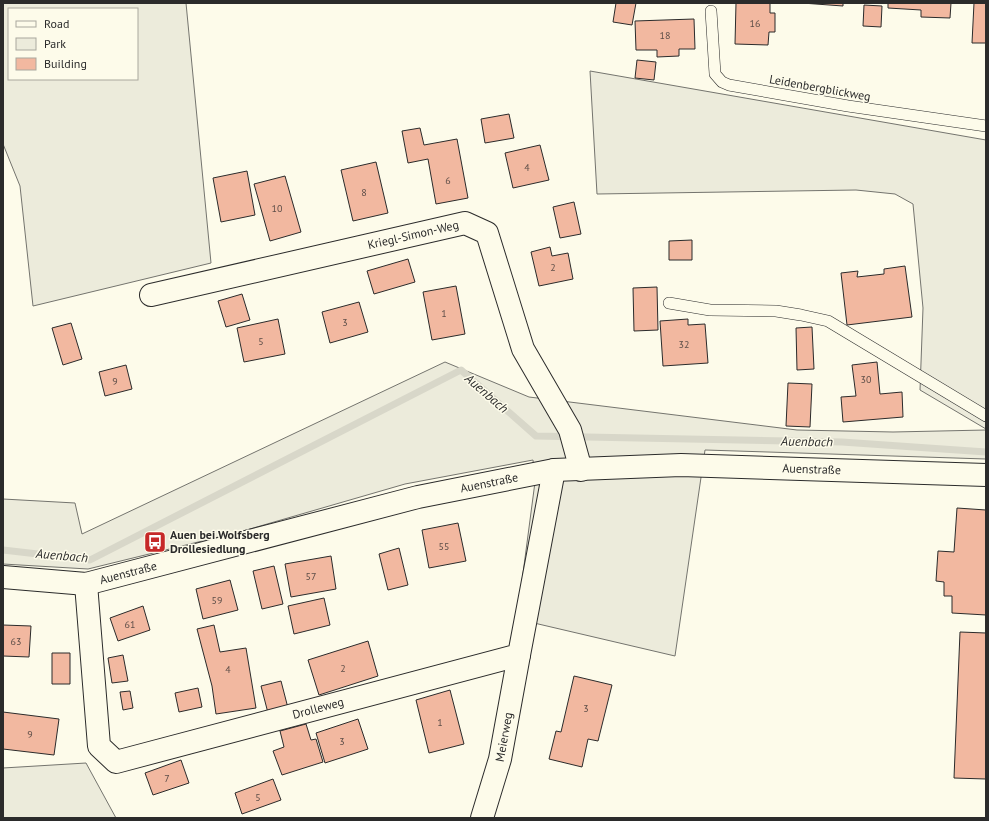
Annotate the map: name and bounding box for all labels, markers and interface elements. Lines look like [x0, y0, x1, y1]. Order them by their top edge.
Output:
legend [8, 8, 138, 80]
text: Road [44, 16, 69, 31]
house number: 16 [750, 17, 760, 30]
house number: 18 [660, 29, 670, 42]
text: Park [44, 36, 66, 51]
text: Building [44, 56, 87, 71]
street label: Leidenbergblickweg [768, 71, 872, 104]
house number: 4 [524, 161, 530, 174]
house number: 6 [445, 174, 451, 187]
house number: 8 [361, 186, 367, 199]
house number: 10 [272, 202, 283, 215]
street label: Kriegl-Simon-Weg [366, 217, 460, 252]
house number: 2 [550, 261, 556, 274]
house number: 1 [441, 307, 447, 320]
house number: 3 [342, 316, 348, 329]
house number: 5 [258, 335, 264, 348]
house number: 32 [679, 338, 689, 351]
water label: Auenbach [461, 369, 512, 417]
house number: 30 [861, 373, 872, 386]
house number: 9 [112, 375, 118, 388]
water label: Auenbach [780, 433, 833, 450]
street label: Auenstraße [782, 460, 841, 477]
street label: Auenstraße [459, 469, 519, 495]
place label: Auen bei Wolfsberg Drollesiedlung [170, 527, 270, 556]
bus stop icon: Auen bei Wolfsberg Drollesiedlung [142, 529, 168, 555]
house number: 55 [439, 540, 449, 553]
water label: Auenbach [34, 545, 89, 566]
street label: Auenstraße [98, 558, 158, 587]
house number: 57 [306, 570, 316, 583]
house number: 59 [212, 594, 222, 607]
house number: 61 [125, 618, 135, 631]
house number: 63 [11, 635, 21, 648]
house number: 2 [340, 662, 346, 675]
house number: 4 [225, 663, 231, 676]
street label: Drolleweg [291, 694, 345, 722]
house number: 3 [583, 702, 589, 715]
street label: Meierweg [492, 711, 515, 763]
house number: 1 [437, 716, 443, 729]
house number: 9 [27, 728, 33, 741]
house number: 3 [339, 735, 345, 748]
house number: 7 [164, 772, 170, 785]
house number: 5 [255, 791, 261, 804]

